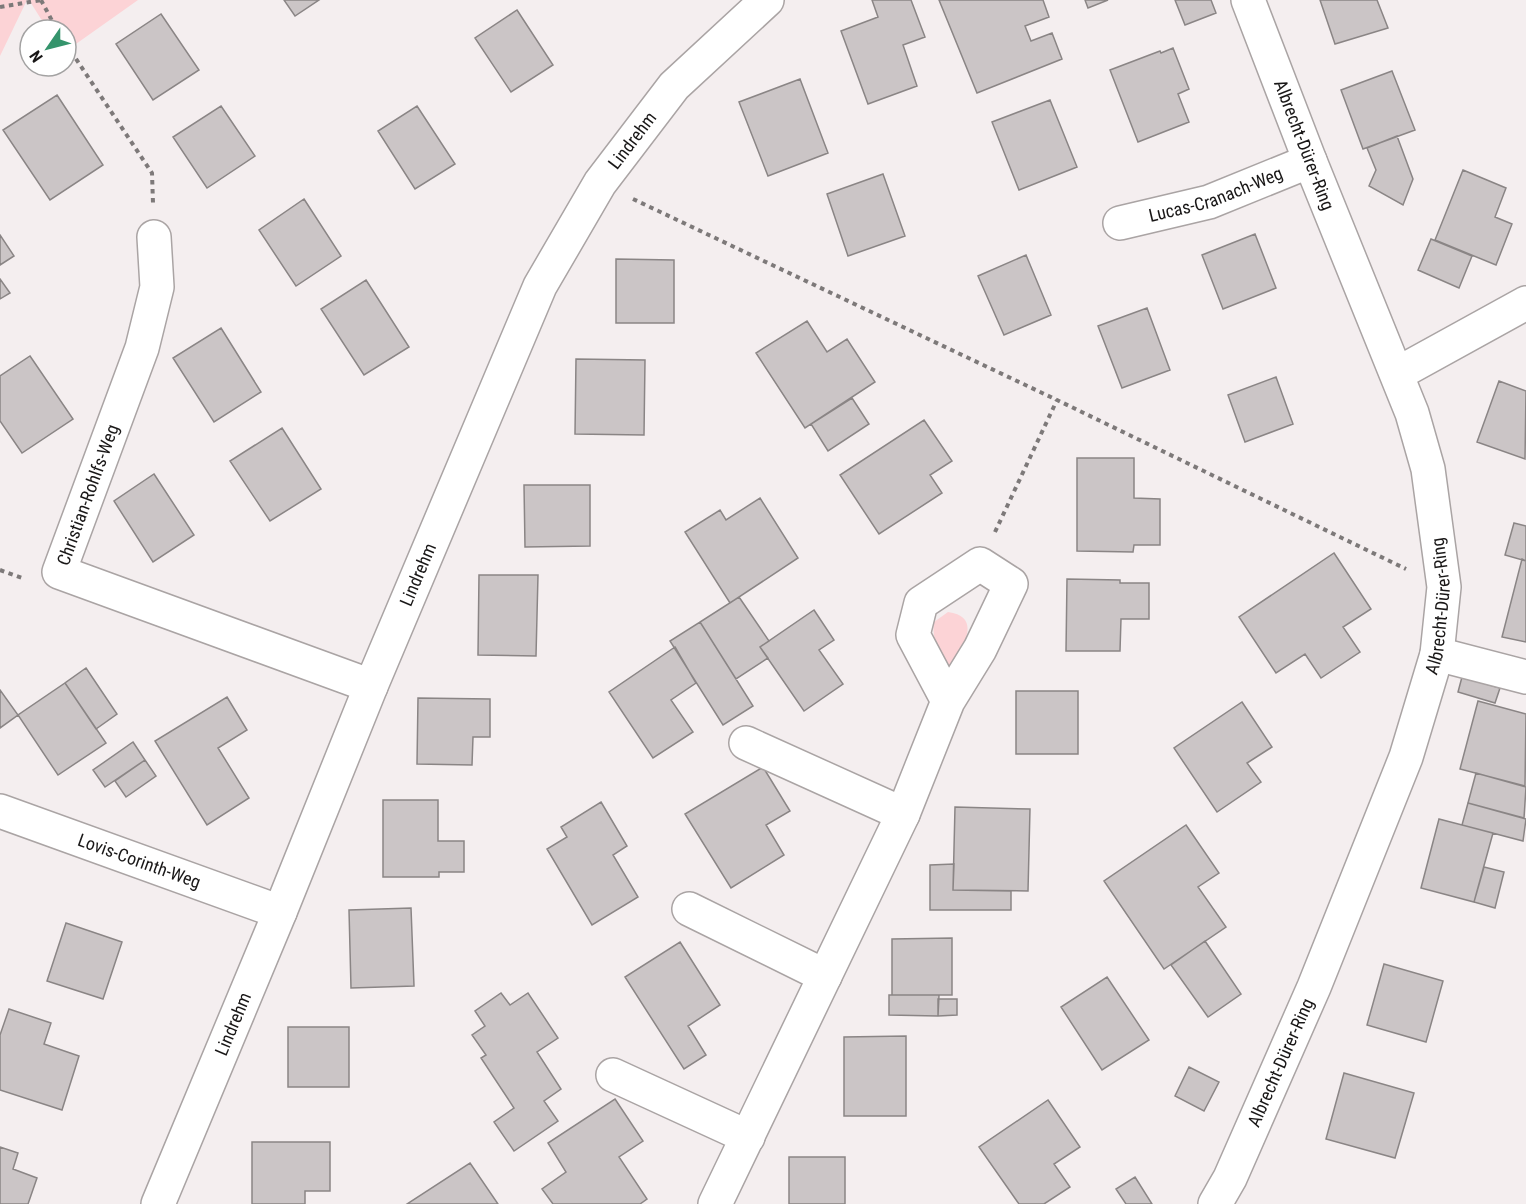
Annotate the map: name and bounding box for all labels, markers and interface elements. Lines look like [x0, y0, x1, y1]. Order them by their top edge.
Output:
north arrow [18, 18, 78, 78]
text: N [26, 47, 47, 66]
street label: Albrecht-Dürer-Ring [1270, 77, 1339, 213]
street label: Lindrehm [604, 107, 661, 173]
street label: Lucas-Cranach-Weg [1147, 162, 1286, 226]
street label: Christian-Rohlfs-Weg [52, 421, 123, 568]
street label: Albrecht-Dürer-Ring [1420, 536, 1454, 677]
street label: Lindrehm [395, 540, 440, 609]
street label: Lovis-Corinth-Weg [75, 829, 204, 892]
street label: Lindrehm [210, 989, 255, 1059]
street label: Albrecht-Dürer-Ring [1243, 995, 1318, 1130]

